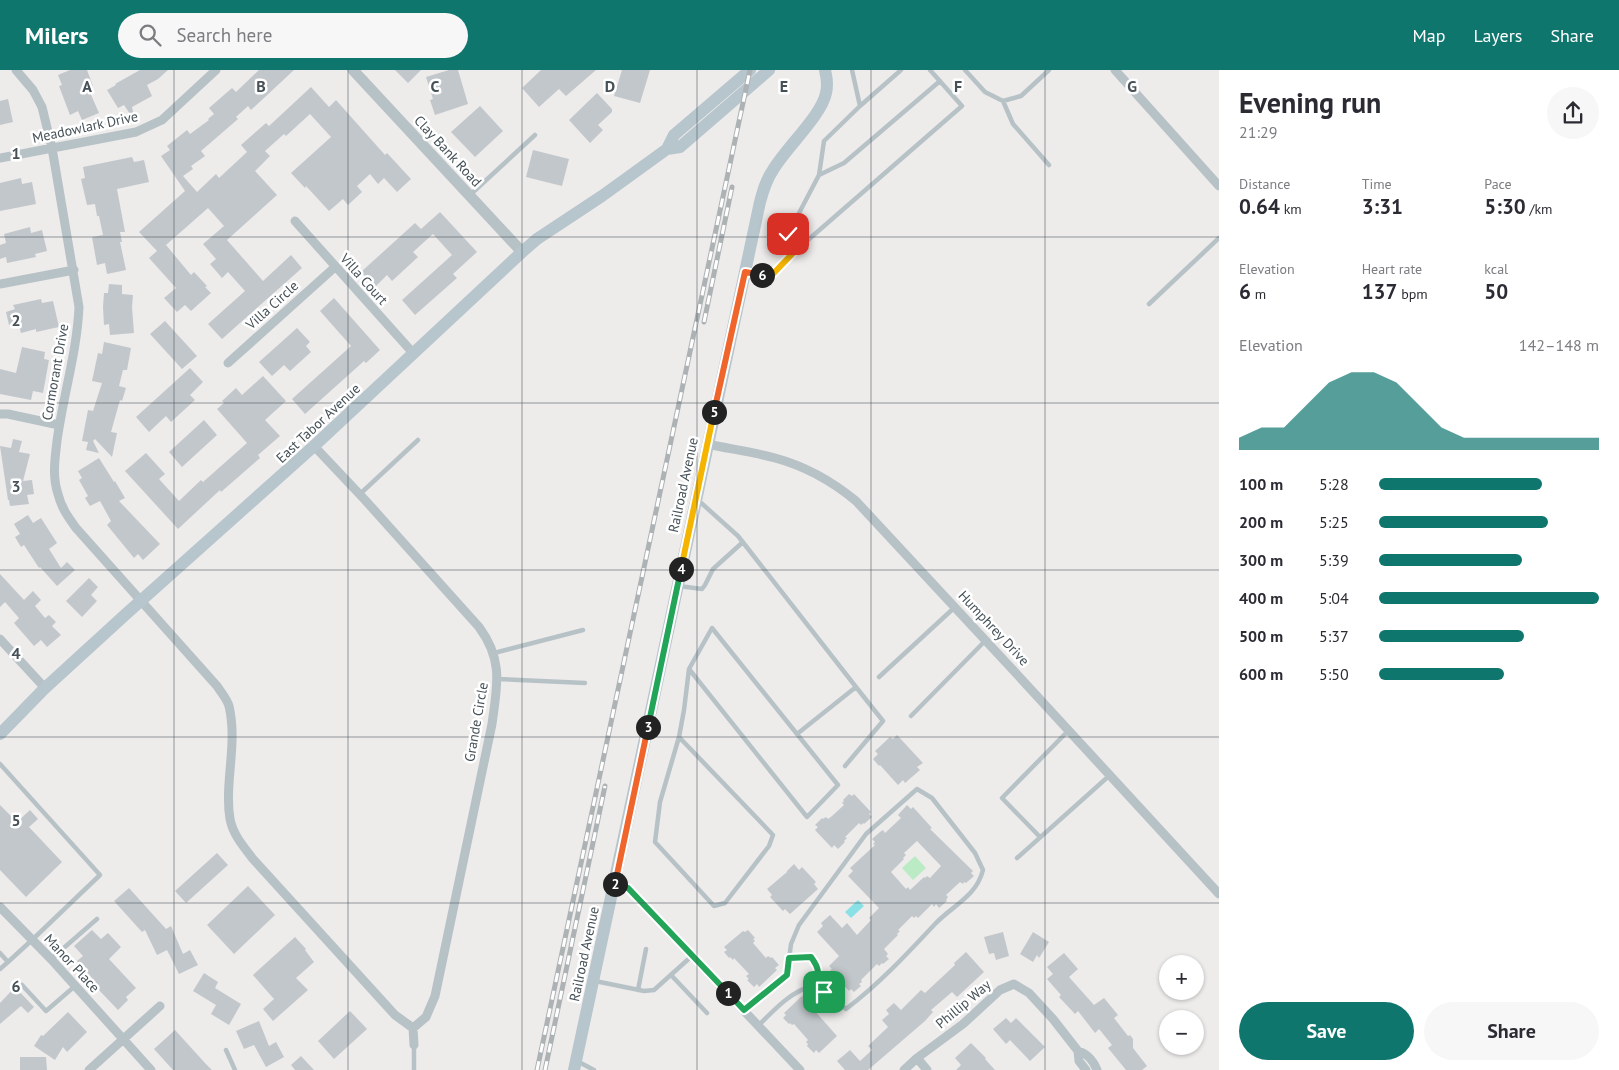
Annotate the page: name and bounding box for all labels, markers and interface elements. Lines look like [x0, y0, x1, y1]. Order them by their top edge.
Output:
search box [118, 13, 468, 58]
text: Milers [25, 20, 88, 51]
icon: search [136, 21, 164, 49]
text: Search here [176, 23, 272, 47]
text: Map [1413, 24, 1445, 47]
text: Layers [1473, 24, 1522, 47]
text: Share [1550, 24, 1594, 47]
text: A [82, 76, 92, 96]
text: B [256, 76, 266, 96]
text: C [431, 76, 440, 96]
text: D [605, 76, 615, 96]
text: E [780, 76, 788, 96]
text: F [954, 76, 962, 96]
text: G [1127, 76, 1137, 96]
text: Evening run [1239, 84, 1381, 121]
button: share [1547, 87, 1599, 139]
street label: Meadowlark Drive [31, 107, 139, 147]
street label: Clay Bank Road [410, 111, 486, 191]
text: 21:29 [1239, 122, 1277, 142]
text: 1 [11, 143, 21, 163]
text: Distance [1239, 175, 1290, 193]
text: Time [1362, 175, 1392, 193]
text: Pace [1484, 175, 1512, 193]
text: 0.64 [1239, 193, 1280, 220]
text: 3:31 [1362, 193, 1403, 220]
text: 5:30 [1484, 193, 1526, 220]
text: km [1280, 200, 1302, 218]
text: /km [1526, 200, 1552, 218]
pin [767, 213, 809, 255]
icon: check [774, 220, 802, 248]
street label: Villa Court [336, 249, 392, 309]
text: Elevation [1239, 260, 1295, 278]
text: Heart rate [1362, 260, 1422, 278]
text: kcal [1484, 260, 1508, 278]
pin: 6 [750, 262, 774, 288]
text: 6 [759, 266, 766, 284]
street label: Villa Circle [241, 277, 302, 334]
text: 6 [1239, 278, 1251, 305]
text: 137 [1362, 278, 1397, 305]
text: 50 [1484, 278, 1508, 305]
text: m [1251, 285, 1266, 303]
text: bpm [1397, 285, 1428, 303]
text: 2 [11, 310, 21, 330]
street label: Cormorant Drive [38, 322, 72, 422]
text: Elevation [1239, 335, 1303, 355]
text: 142–148 m [1519, 335, 1599, 355]
street label: East Tabor Avenue [272, 379, 364, 467]
pin: 5 [702, 400, 726, 424]
text: 5 [711, 403, 718, 421]
street label: Railroad Avenue [664, 436, 702, 534]
text: 100 m [1239, 474, 1283, 494]
text: 5:28 [1319, 474, 1349, 494]
text: 3 [11, 476, 21, 496]
text: 200 m [1239, 512, 1283, 532]
text: 5:25 [1319, 512, 1349, 532]
text: 300 m [1239, 550, 1283, 570]
text: 5:39 [1319, 550, 1349, 570]
pin: 4 [668, 556, 694, 582]
text: 4 [678, 560, 685, 578]
street label: Humphrey Drive [955, 587, 1033, 669]
text: 400 m [1239, 588, 1283, 608]
text: 5:04 [1319, 588, 1349, 608]
text: 500 m [1239, 626, 1283, 646]
text: 5:37 [1319, 626, 1349, 646]
text: 4 [11, 643, 21, 663]
text: 600 m [1239, 664, 1283, 684]
text: 5:50 [1319, 664, 1349, 684]
street label: Grande Circle [460, 681, 492, 763]
pin: 3 [636, 714, 660, 740]
text: 3 [645, 718, 652, 736]
text: 5 [11, 810, 21, 830]
pin: 2 [602, 872, 628, 896]
text: 2 [612, 875, 619, 893]
street label: Railroad Avenue [565, 905, 603, 1003]
street label: Manor Place [40, 930, 104, 996]
map controls [1159, 955, 1204, 1055]
button: + [1159, 955, 1204, 1000]
pin [803, 971, 845, 1013]
street label: Phillip Way [932, 975, 995, 1032]
text: 6 [11, 976, 21, 996]
icon: arrive [810, 978, 838, 1006]
pin: 1 [716, 980, 740, 1006]
text: 1 [725, 984, 732, 1002]
button: Save [1239, 1002, 1414, 1060]
button: Share [1424, 1002, 1599, 1060]
button: − [1159, 1010, 1204, 1055]

